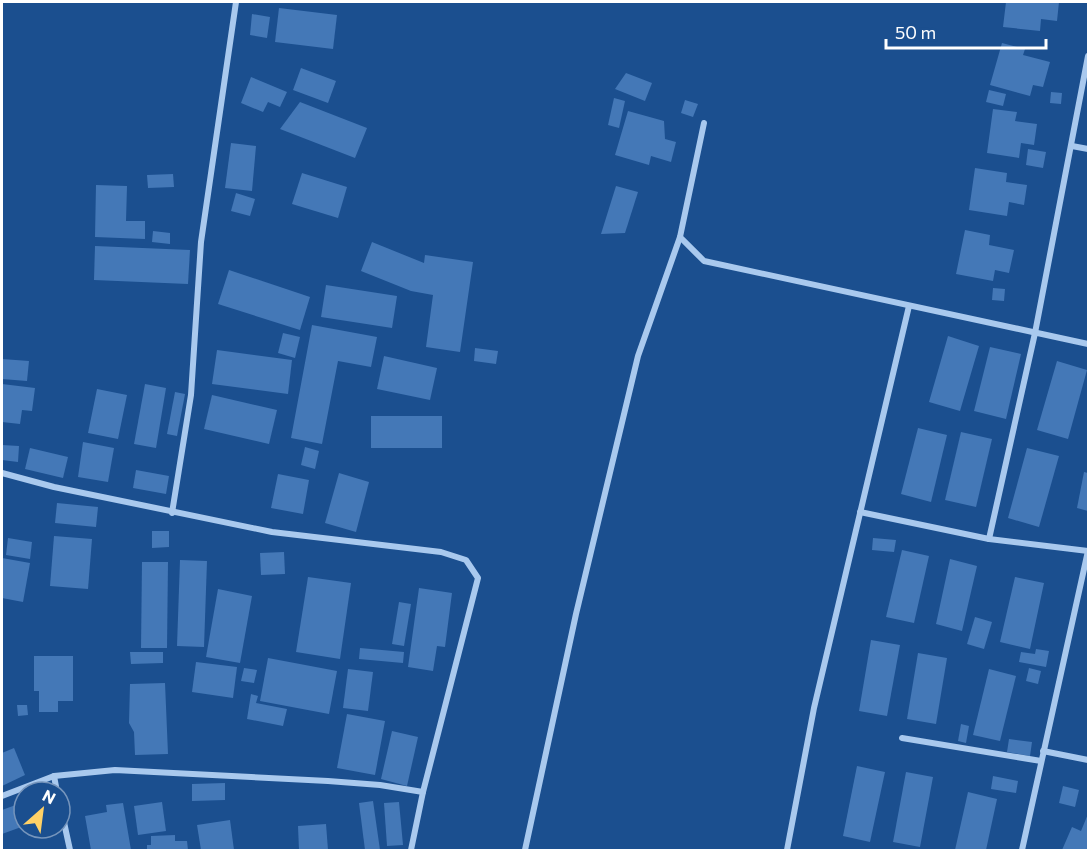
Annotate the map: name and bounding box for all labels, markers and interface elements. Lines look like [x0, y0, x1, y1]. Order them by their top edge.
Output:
scale bar [886, 12, 1046, 50]
text: 50 m [895, 21, 936, 43]
north arrow [12, 780, 72, 840]
text: N [40, 785, 59, 808]

